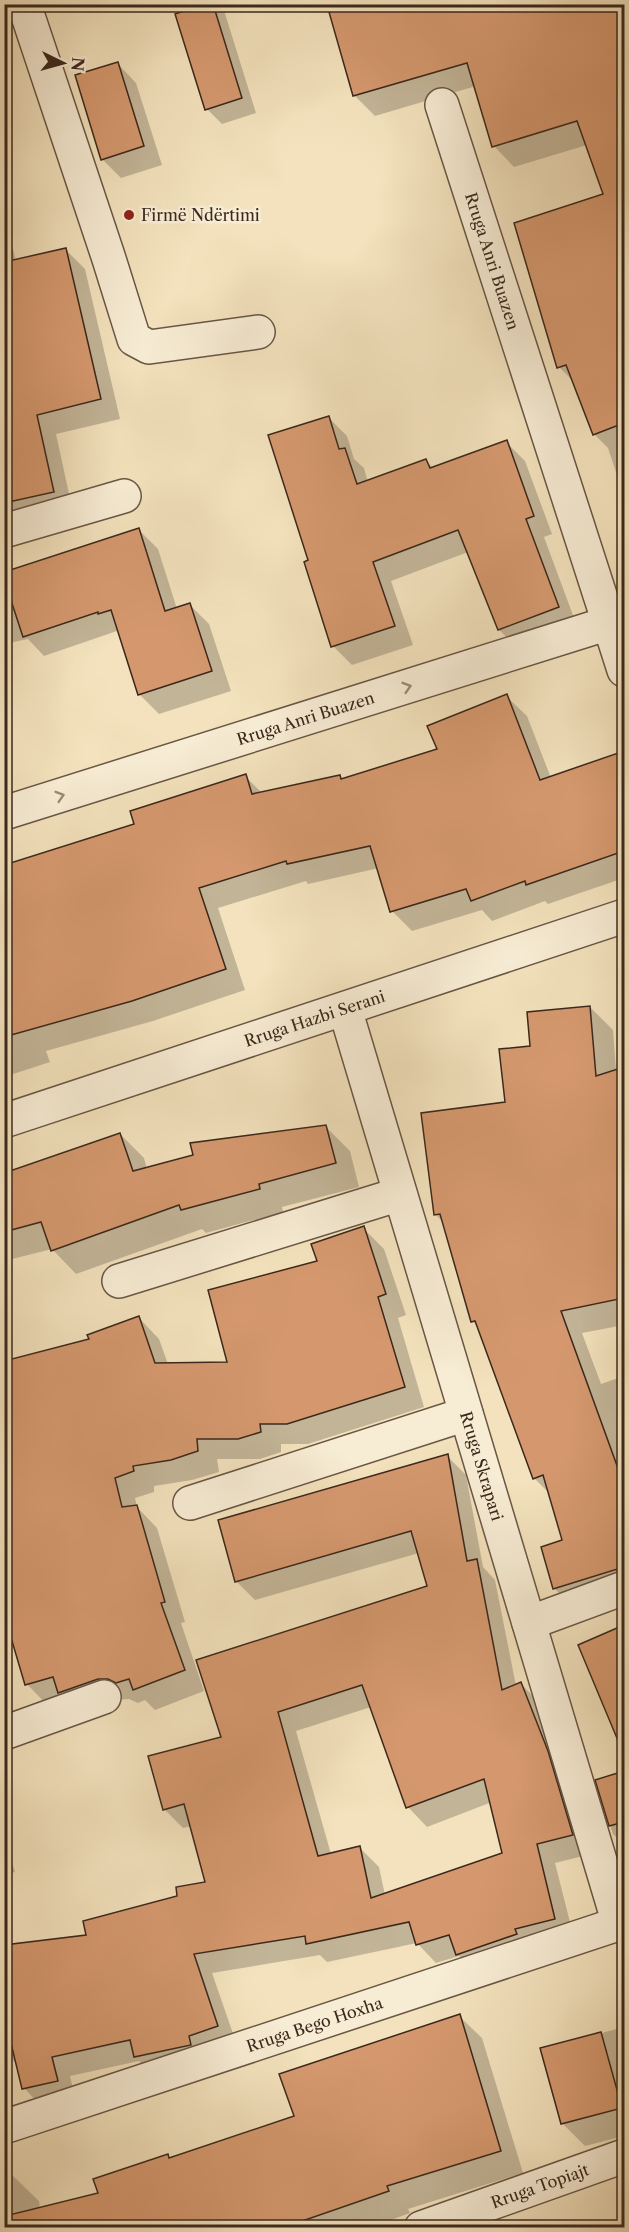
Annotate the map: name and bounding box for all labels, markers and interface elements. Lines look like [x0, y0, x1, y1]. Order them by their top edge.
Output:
north arrow [33, 33, 93, 93]
text: N [67, 57, 89, 72]
street label: Rruga Anri Buazen [461, 190, 524, 332]
place label: Firmë Ndërtimi [141, 205, 260, 225]
marker: Firmë Ndërtimi [122, 208, 136, 222]
one-way arrow [401, 682, 412, 694]
street label: Rruga Anri Buazen [234, 687, 377, 749]
one-way arrow [54, 791, 65, 803]
street label: Rruga Hazbi Serani [242, 986, 387, 1051]
street label: Rruga Skrapari [456, 1409, 508, 1523]
street label: Rruga Bego Hoxha [244, 1992, 386, 2056]
street label: Rruga Topiajt [488, 2159, 592, 2212]

